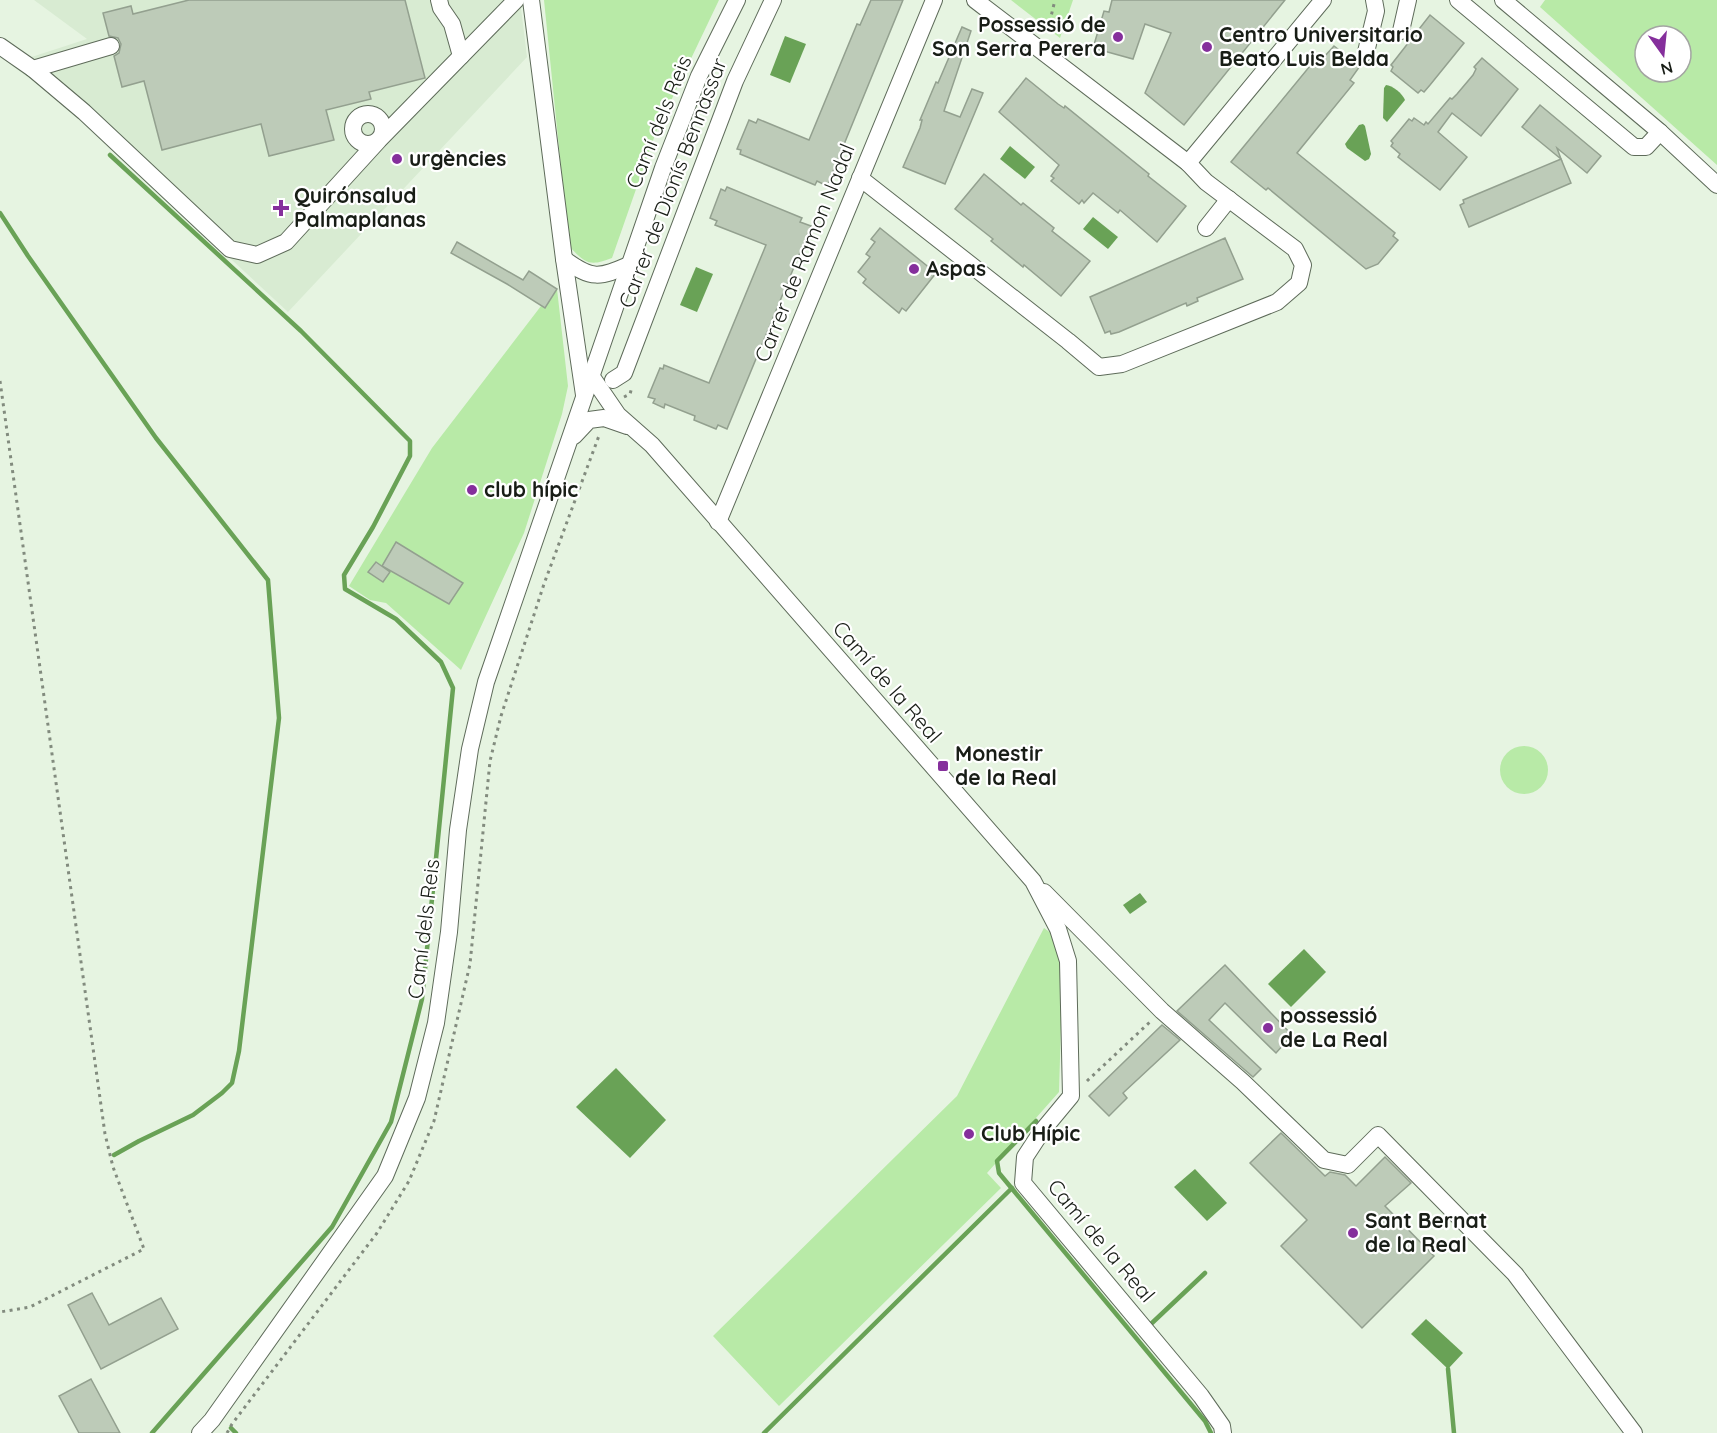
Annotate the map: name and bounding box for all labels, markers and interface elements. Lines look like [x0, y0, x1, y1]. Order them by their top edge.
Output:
place label: Possessió de Son Serra Perera [932, 11, 1106, 61]
place label: Centro Universitario Beato Luis Belda [1219, 21, 1423, 71]
north arrow [1633, 24, 1693, 84]
marker: Possessió de Son Serra Perera [1111, 30, 1125, 44]
marker: Centro Universitario Beato Luis Belda [1200, 40, 1214, 54]
street label: Camí dels Reis [620, 51, 697, 192]
street label: Carrer de Dionís Bennàssar [612, 54, 732, 311]
text: N [1659, 57, 1675, 80]
street label: Carrer de Ramon Nadal [748, 140, 860, 366]
place label: urgències [409, 145, 506, 171]
marker: urgències [390, 152, 404, 166]
place label: Quirónsalud Palmaplanas [294, 182, 426, 232]
marker: Quirónsalud Palmaplanas [272, 199, 290, 217]
place label: Aspas [926, 255, 986, 281]
marker: Aspas [907, 262, 921, 276]
place label: club hípic [484, 476, 578, 502]
marker: club hípic [465, 483, 479, 497]
street label: Camí de la Real [828, 615, 948, 748]
place label: Monestir de la Real [955, 740, 1057, 790]
marker: Monestir de la Real [936, 759, 950, 773]
street label: Camí dels Reis [402, 857, 445, 1000]
place label: possessió de La Real [1280, 1002, 1388, 1052]
marker: possessió de La Real [1261, 1021, 1275, 1035]
place label: Club Hípic [981, 1120, 1080, 1146]
marker: Club Hípic [962, 1127, 976, 1141]
street label: Camí de la Real [1043, 1173, 1161, 1307]
place label: Sant Bernat de la Real [1365, 1207, 1487, 1257]
marker: Sant Bernat de la Real [1346, 1226, 1360, 1240]

